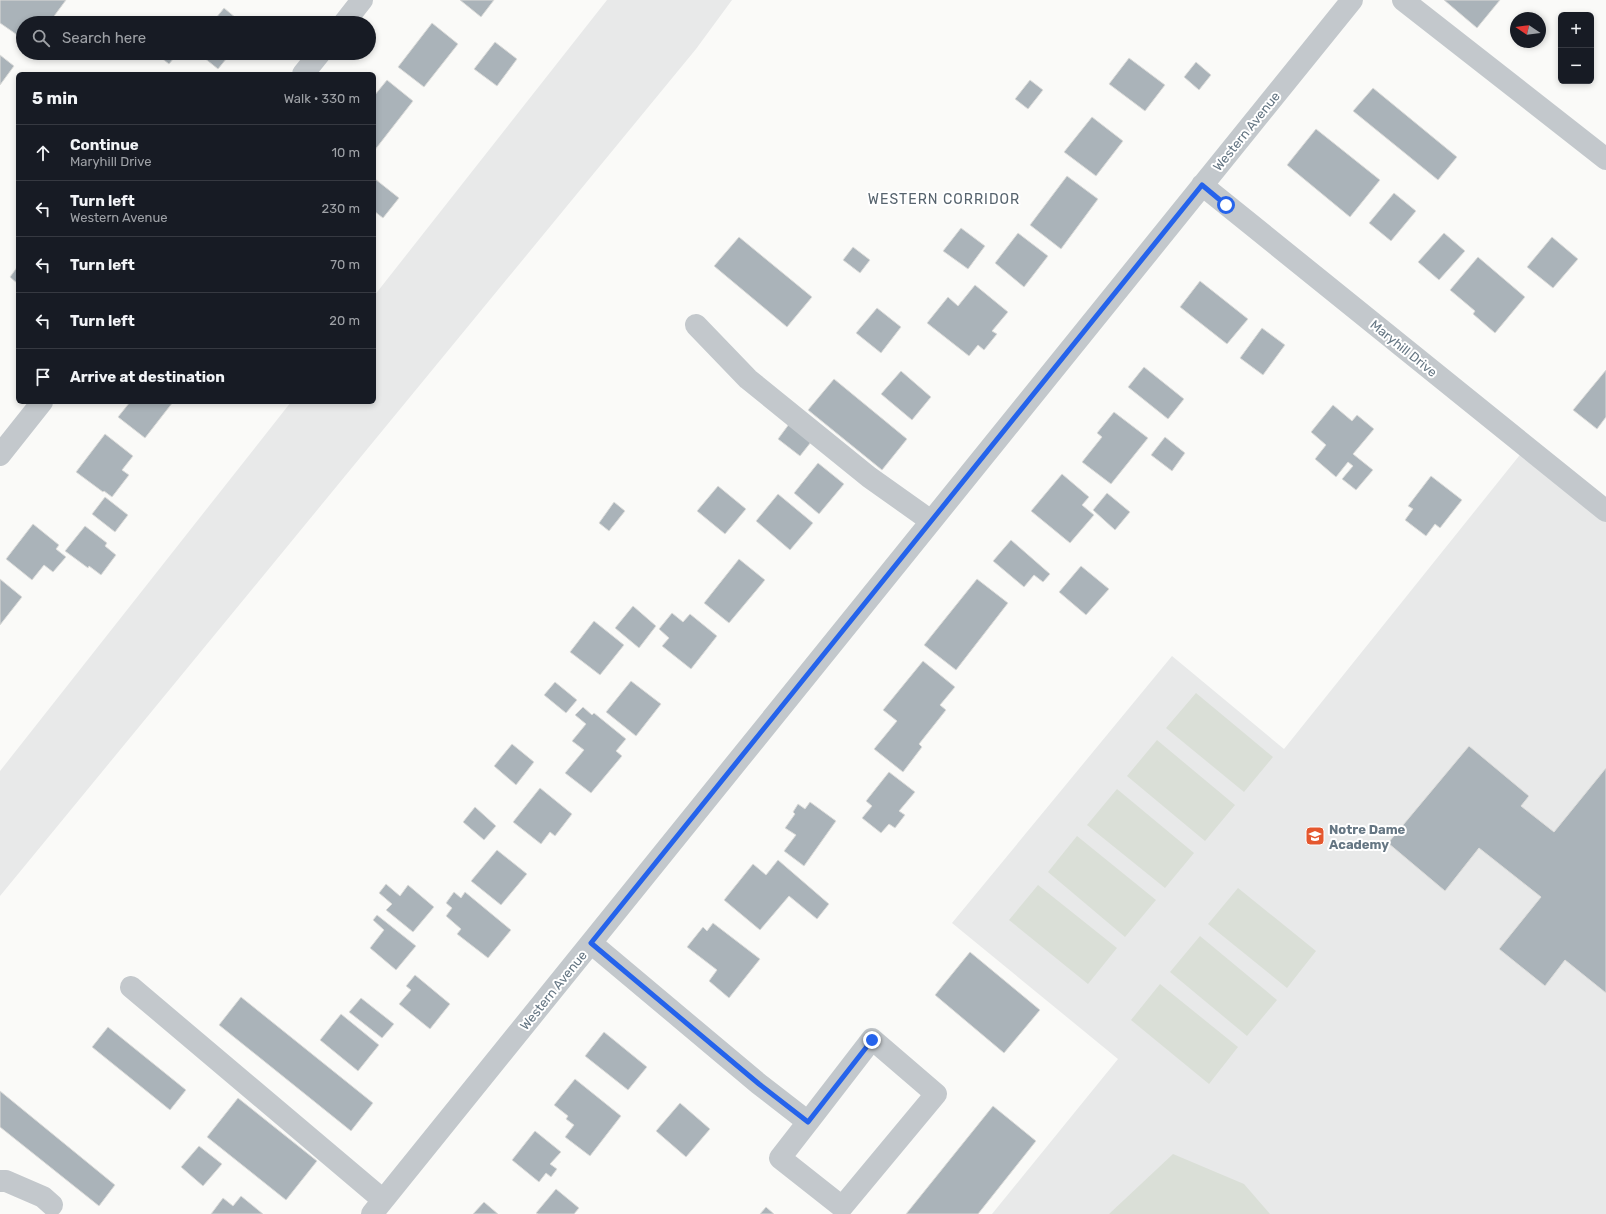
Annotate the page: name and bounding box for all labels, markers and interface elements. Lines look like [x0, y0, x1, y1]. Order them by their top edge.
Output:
north arrow [1510, 12, 1546, 48]
map controls [1558, 12, 1594, 84]
button: + [1558, 12, 1594, 48]
search box [16, 16, 376, 60]
icon: search [30, 27, 52, 49]
text: Search here [62, 29, 146, 47]
button: − [1558, 48, 1594, 84]
text: 5 min [32, 88, 78, 108]
street label: Western Avenue [1210, 89, 1283, 174]
text: Walk · 330 m [284, 91, 360, 106]
text: Continue [70, 136, 139, 154]
icon: ahead [32, 142, 54, 164]
text: 10 m [331, 145, 360, 160]
text: Maryhill Drive [70, 154, 151, 169]
district label: WESTERN CORRIDOR [868, 191, 1020, 208]
text: Turn left [70, 192, 135, 210]
route start [1217, 196, 1235, 214]
icon: left [32, 198, 54, 220]
text: 230 m [322, 201, 360, 216]
text: Western Avenue [70, 210, 168, 225]
icon: left [32, 254, 54, 276]
text: Turn left [70, 256, 135, 274]
text: 70 m [330, 257, 360, 272]
icon: left [32, 310, 54, 332]
text: Turn left [70, 312, 135, 330]
text: 20 m [329, 313, 360, 328]
street label: Maryhill Drive [1367, 317, 1440, 380]
icon: arrive [32, 366, 54, 388]
text: Arrive at destination [70, 368, 225, 386]
place label: Notre Dame Academy [1329, 822, 1406, 852]
school or university icon: Notre Dame Academy [1304, 825, 1326, 847]
street label: Western Avenue [517, 948, 590, 1033]
route end [863, 1031, 881, 1049]

